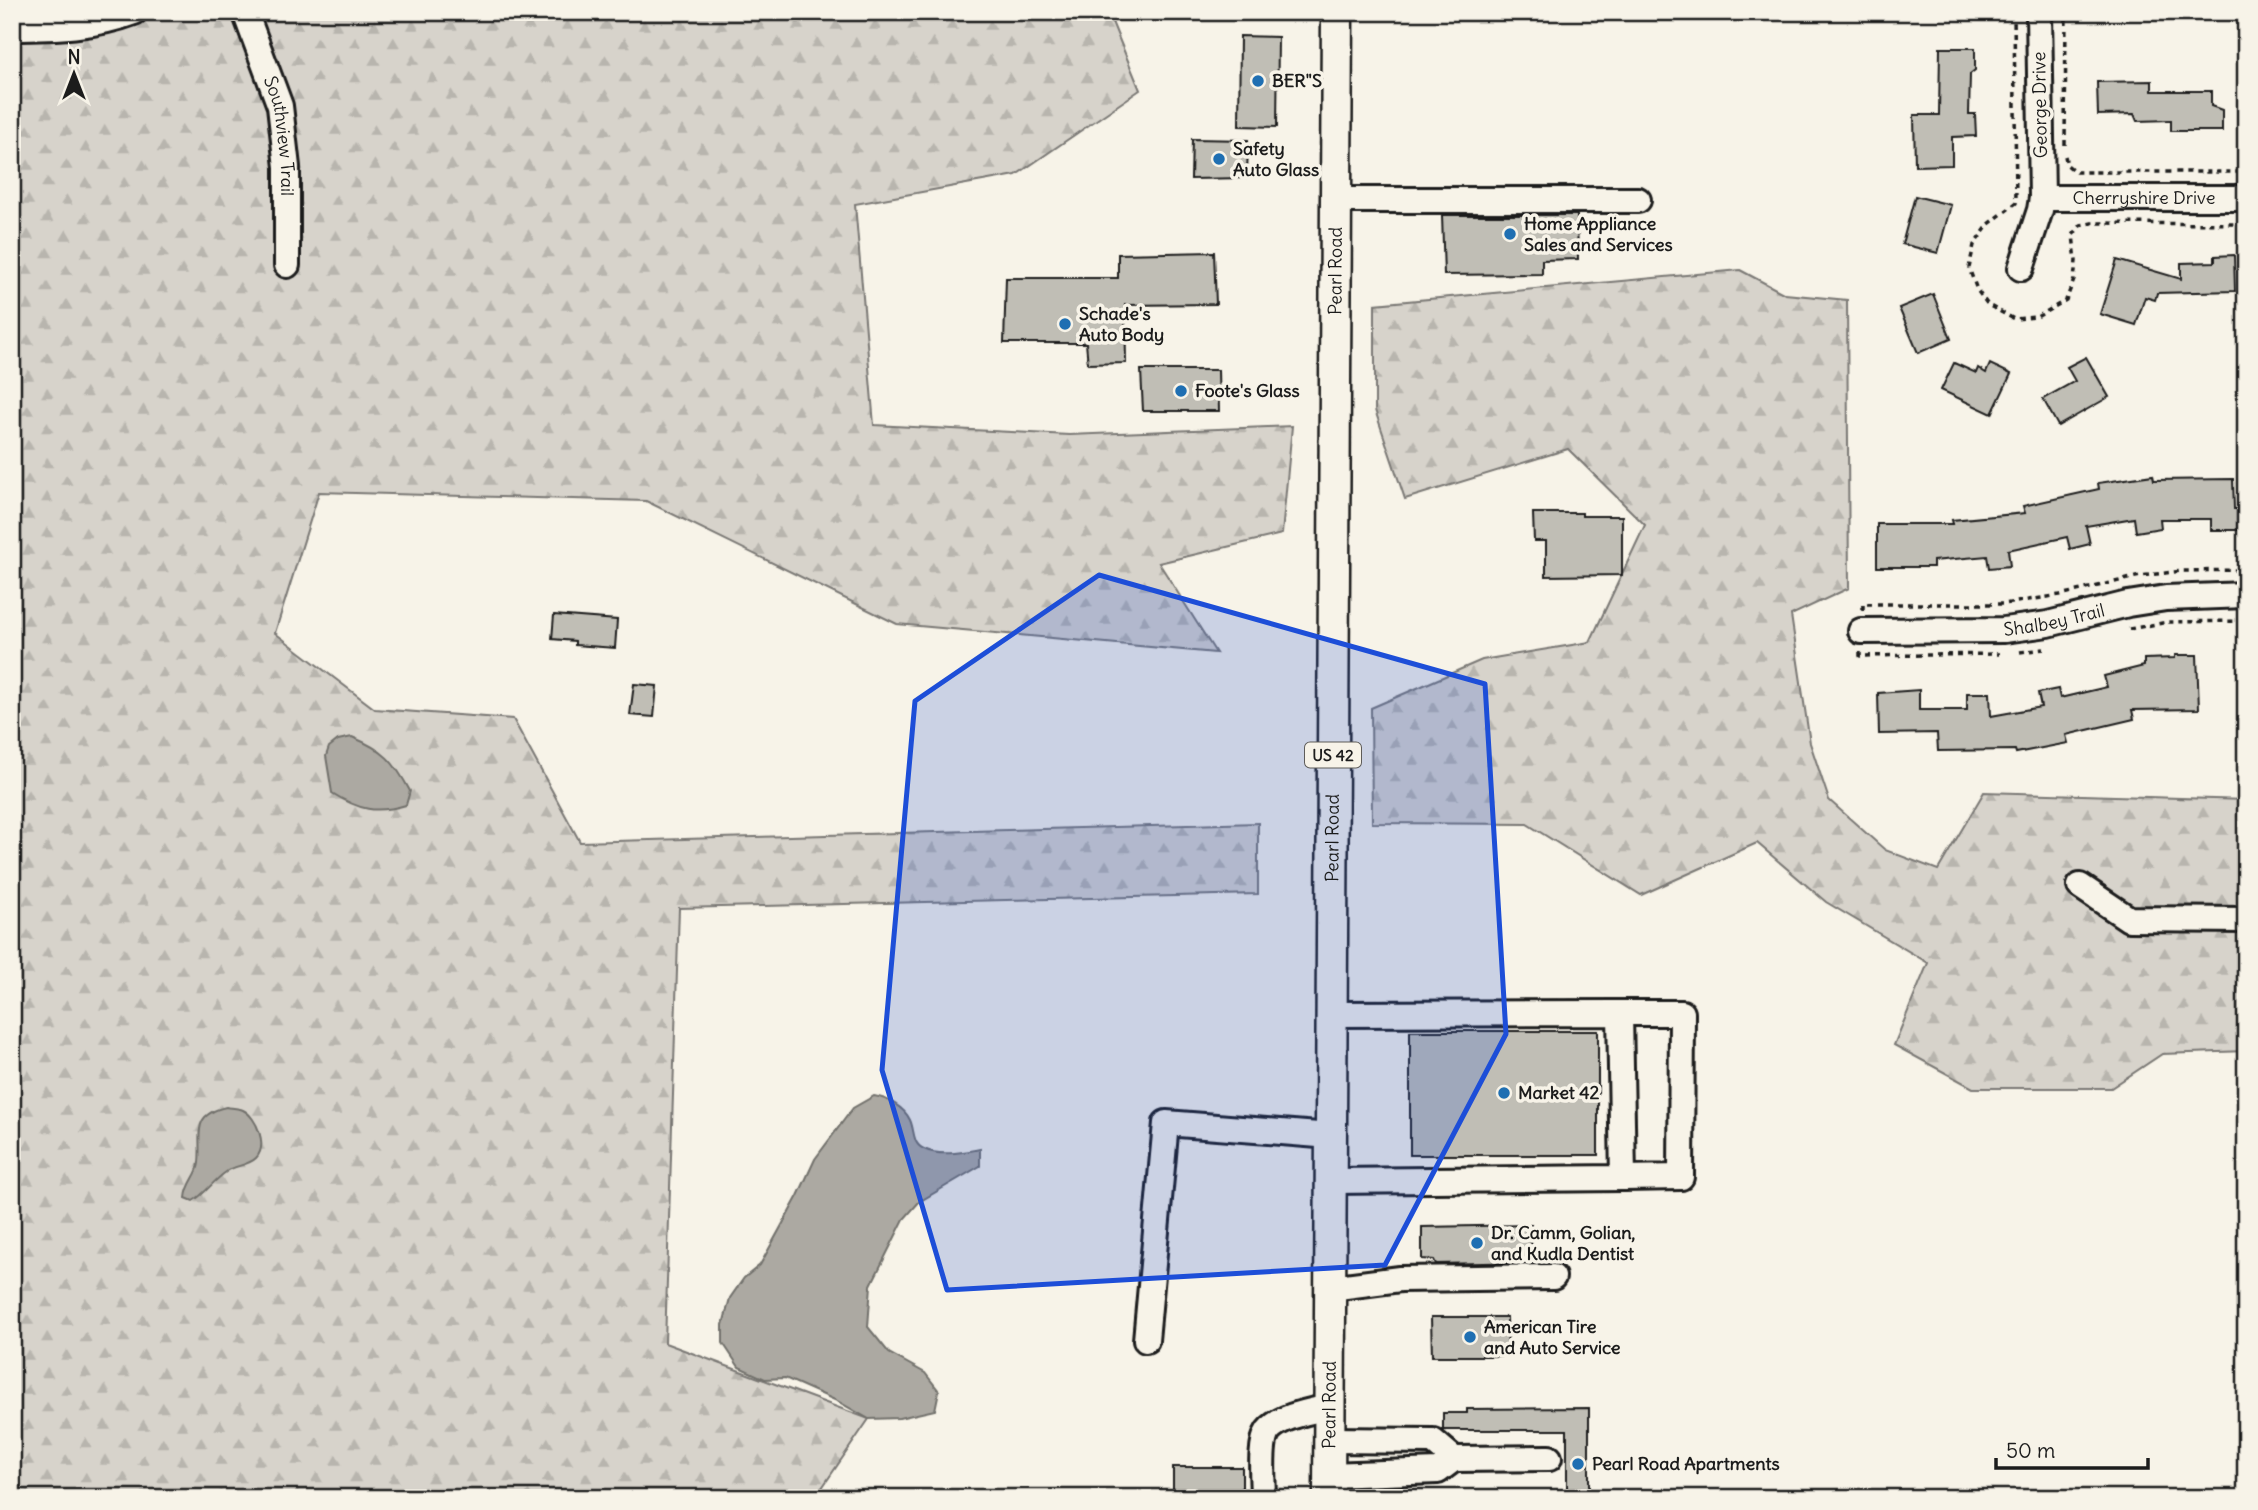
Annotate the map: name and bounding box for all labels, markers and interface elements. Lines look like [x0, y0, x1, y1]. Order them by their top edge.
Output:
north arrow [38, 38, 108, 108]
text: N [67, 45, 81, 69]
street label: George Drive [2027, 52, 2052, 158]
place label: BER"S [1272, 69, 1322, 92]
street label: Southview Trail [259, 73, 299, 196]
marker: BER"S [1250, 73, 1266, 89]
place label: Safety Auto Glass [1233, 137, 1319, 181]
marker: Safety Auto Glass [1211, 151, 1227, 167]
street label: Cherryshire Drive [2073, 186, 2215, 209]
place label: Home Appliance Sales and Services [1524, 212, 1673, 256]
marker: Home Appliance Sales and Services [1502, 226, 1518, 242]
street label: Pearl Road [1323, 227, 1347, 315]
place label: Schade's Auto Body [1079, 302, 1164, 346]
marker: Schade's Auto Body [1057, 316, 1073, 332]
place label: Foote's Glass [1195, 379, 1300, 402]
marker: Foote's Glass [1173, 383, 1189, 399]
street label: Shalbey Trail [2002, 598, 2107, 641]
road number: US 42 [1305, 742, 1361, 768]
street label: Pearl Road [1320, 794, 1344, 882]
place label: Market 42 [1518, 1081, 1600, 1104]
marker: Market 42 [1496, 1085, 1512, 1101]
place label: Dr. Camm, Golian, and Kudla Dentist [1491, 1221, 1636, 1265]
marker: Dr. Camm, Golian, and Kudla Dentist [1469, 1235, 1485, 1251]
place label: American Tire and Auto Service [1484, 1315, 1621, 1359]
marker: American Tire and Auto Service [1462, 1329, 1478, 1345]
street label: Pearl Road [1317, 1360, 1341, 1449]
scale bar [1996, 1426, 2148, 1470]
text: 50 m [2006, 1437, 2055, 1464]
place label: Pearl Road Apartments [1592, 1452, 1780, 1475]
marker: Pearl Road Apartments [1570, 1456, 1586, 1472]

